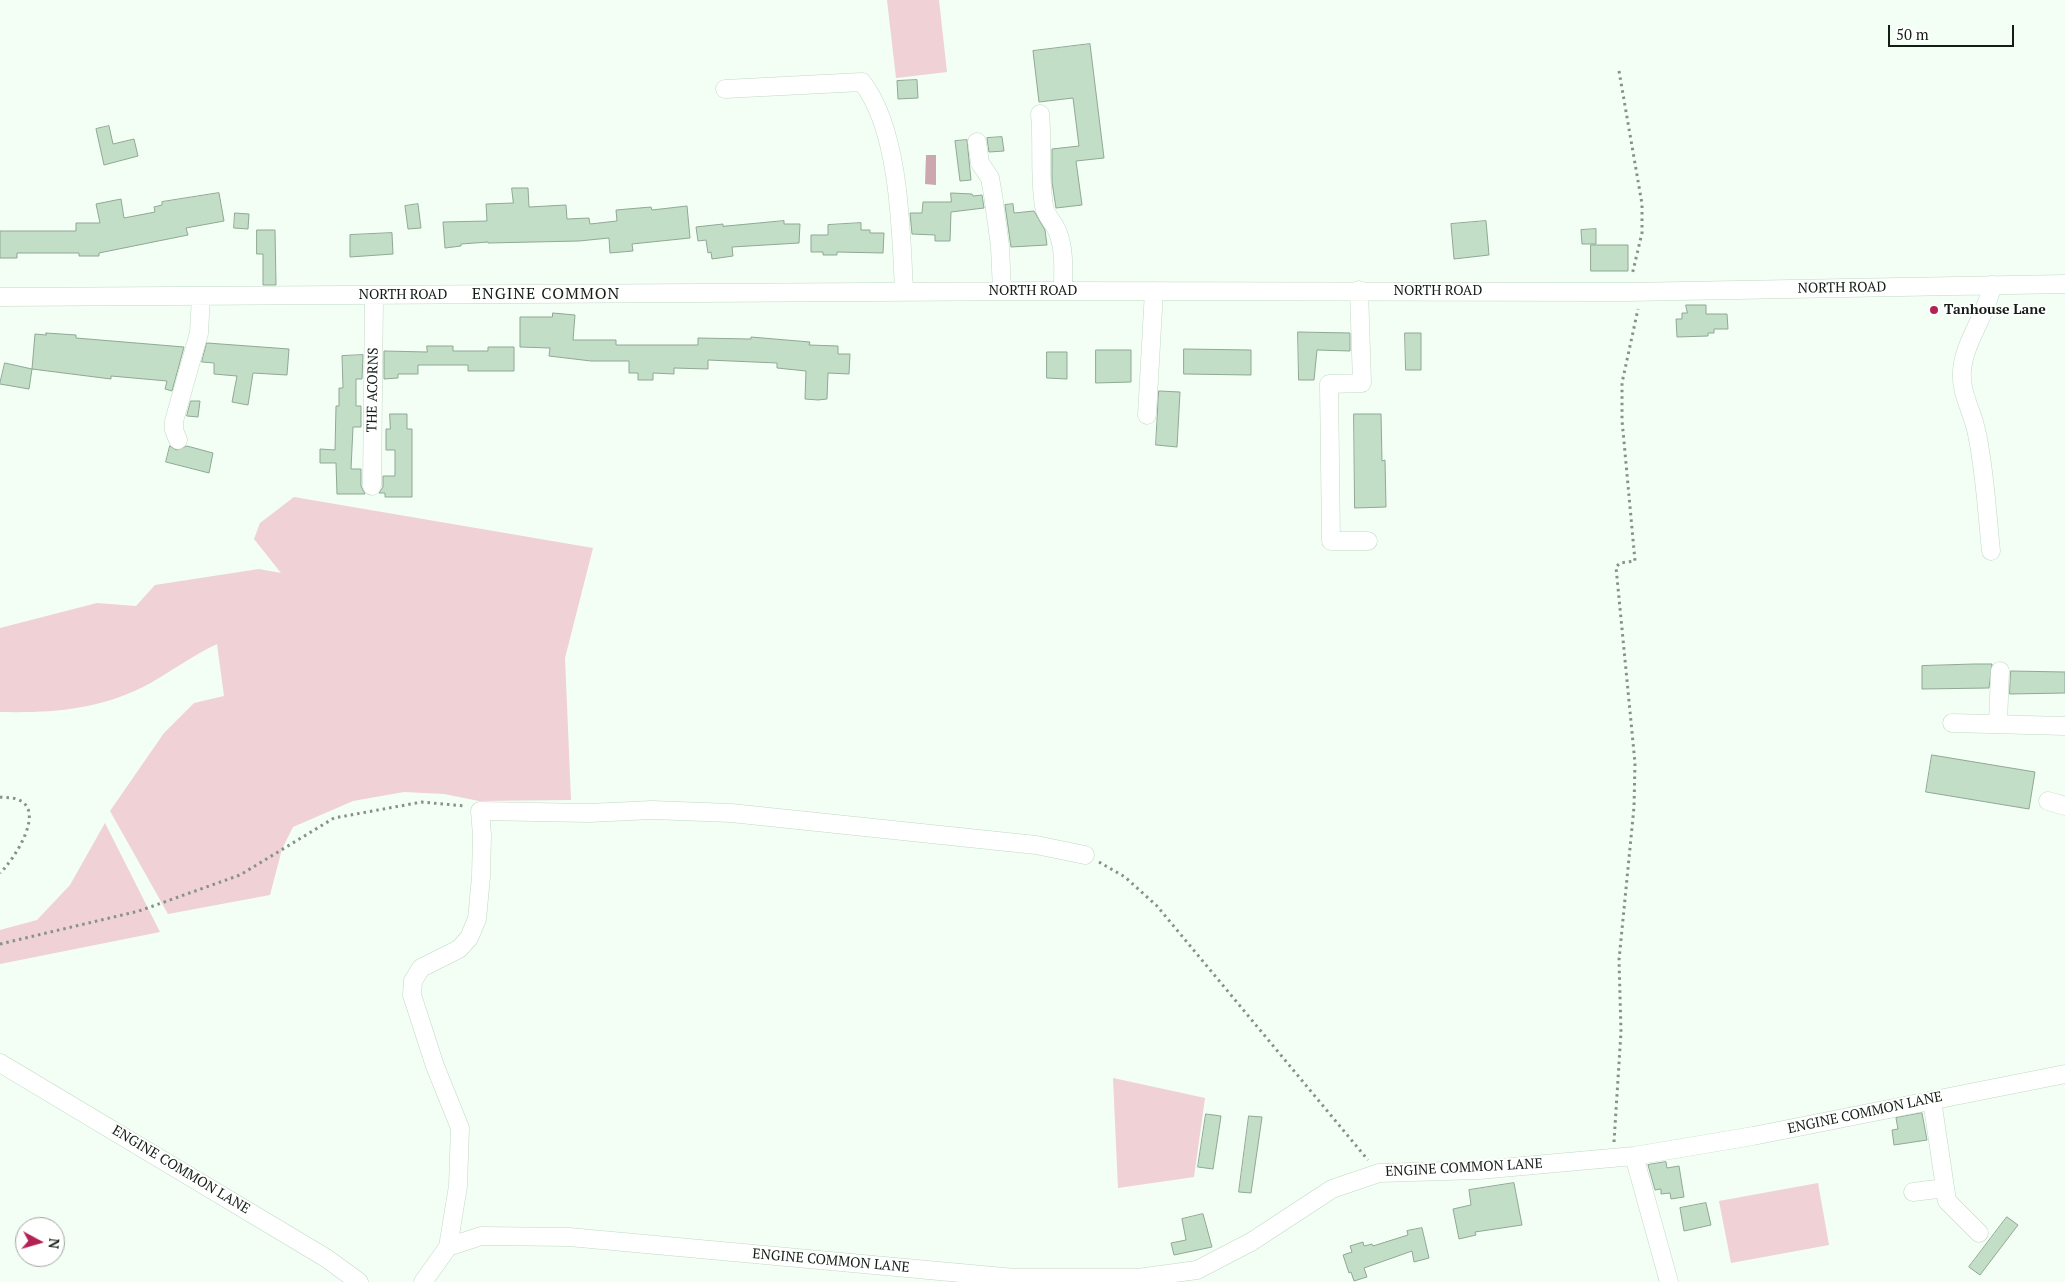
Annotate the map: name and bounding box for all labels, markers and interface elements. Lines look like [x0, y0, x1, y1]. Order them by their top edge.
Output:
scale bar [1890, 15, 2016, 47]
text: 50 m [1896, 24, 1929, 44]
street label: NORTH ROAD [1798, 279, 1886, 297]
street label: NORTH ROAD [989, 283, 1077, 299]
street label: NORTH ROAD [1394, 283, 1482, 299]
district label: ENGINE COMMON [470, 284, 622, 304]
street label: NORTH ROAD [359, 287, 447, 303]
place label: Tanhouse Lane [1944, 302, 2046, 318]
marker: Tanhouse Lane [1928, 304, 1940, 316]
street label: THE ACORNS [364, 347, 382, 433]
street label: ENGINE COMMON LANE [1786, 1088, 1944, 1138]
street label: ENGINE COMMON LANE [109, 1122, 253, 1218]
street label: ENGINE COMMON LANE [1385, 1155, 1543, 1181]
north arrow [15, 1217, 65, 1267]
text: N [44, 1237, 64, 1250]
street label: ENGINE COMMON LANE [752, 1246, 910, 1276]

